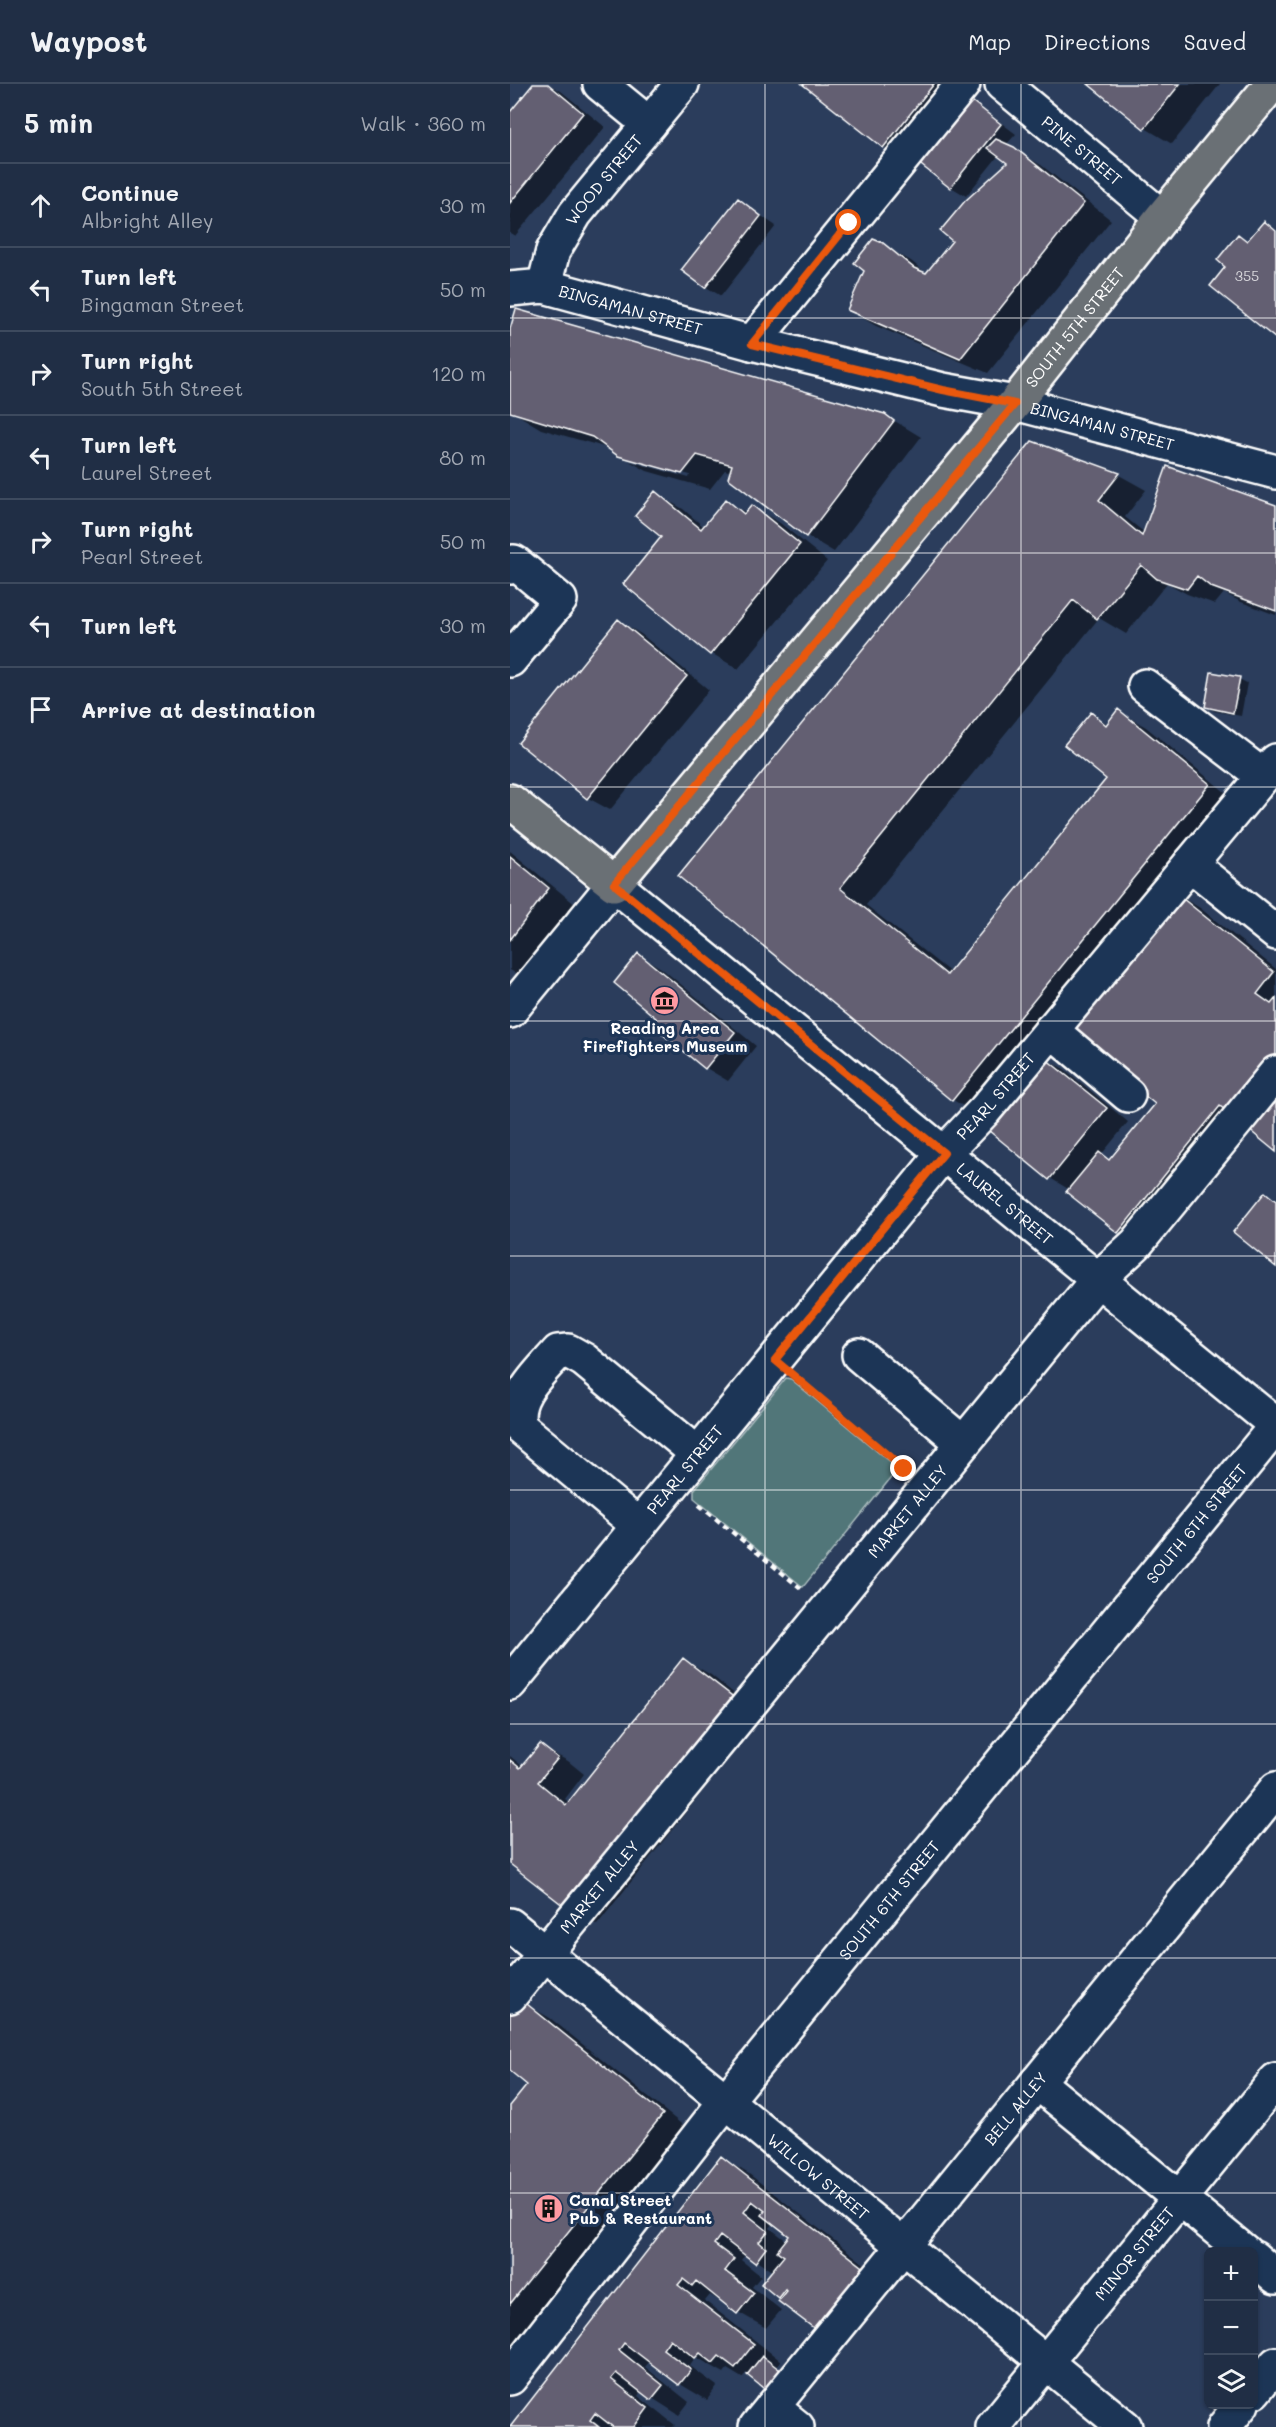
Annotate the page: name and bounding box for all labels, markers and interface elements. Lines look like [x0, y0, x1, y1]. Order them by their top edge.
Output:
text: Waypost [30, 23, 147, 59]
text: Map [968, 28, 1011, 55]
text: Directions [1044, 28, 1151, 55]
text: Saved [1184, 28, 1246, 55]
text: 5 min [24, 106, 93, 140]
text: Walk · 360 m [360, 110, 486, 136]
street label: PINE STREET [1038, 111, 1127, 190]
street label: WOOD STREET [560, 129, 647, 228]
text: Continue [81, 178, 179, 207]
icon: ahead [24, 189, 57, 222]
text: 30 m [440, 192, 486, 218]
text: Albright Alley [81, 207, 214, 233]
route start [835, 209, 861, 235]
text: Turn left [81, 262, 177, 291]
street label: SOUTH 5TH STREET [1020, 262, 1129, 391]
house number: 355 [1235, 266, 1259, 285]
icon: left [24, 273, 57, 306]
text: 50 m [440, 276, 486, 302]
street label: BINGAMAN STREET [557, 280, 705, 339]
text: Bingaman Street [81, 291, 244, 317]
text: Turn right [81, 346, 193, 375]
icon: right [24, 357, 57, 390]
text: 120 m [431, 360, 486, 386]
text: South 5th Street [81, 375, 243, 401]
street label: BINGAMAN STREET [1028, 397, 1177, 455]
text: Turn left [81, 430, 177, 459]
icon: left [24, 441, 57, 474]
text: 80 m [439, 444, 486, 470]
text: Laurel Street [81, 459, 212, 485]
text: Turn right [81, 514, 193, 543]
icon: right [24, 525, 57, 558]
text: 50 m [440, 528, 486, 554]
text: Pearl Street [81, 543, 203, 569]
icon: left [24, 609, 57, 642]
text: Turn left [81, 611, 177, 640]
text: 30 m [440, 612, 486, 638]
icon: arrive [24, 693, 57, 726]
text: Arrive at destination [81, 695, 316, 724]
museum icon: Reading Area Firefighters Museum [649, 984, 681, 1016]
place label: Reading Area Firefighters Museum [582, 1017, 748, 1056]
street label: PEARL STREET [951, 1047, 1039, 1144]
street label: LAUREL STREET [953, 1157, 1058, 1249]
street label: PEARL STREET [642, 1420, 727, 1518]
route end [890, 1455, 916, 1481]
street label: SOUTH 6TH STREET [1141, 1459, 1251, 1588]
street label: MARKET ALLEY [863, 1460, 952, 1562]
street label: MARKET ALLEY [555, 1836, 643, 1938]
street label: SOUTH 6TH STREET [834, 1836, 944, 1964]
street label: BELL ALLEY [979, 2067, 1051, 2149]
street label: WILLOW STREET [763, 2129, 874, 2224]
place label: Canal Street Pub & Restaurant [569, 2189, 712, 2228]
building icon: Canal Street Pub & Restaurant [532, 2193, 564, 2225]
street label: MINOR STREET [1090, 2202, 1179, 2304]
map controls [1204, 2247, 1258, 2409]
button: + [1204, 2247, 1258, 2301]
button: − [1204, 2301, 1258, 2355]
button: layers [1204, 2355, 1258, 2409]

